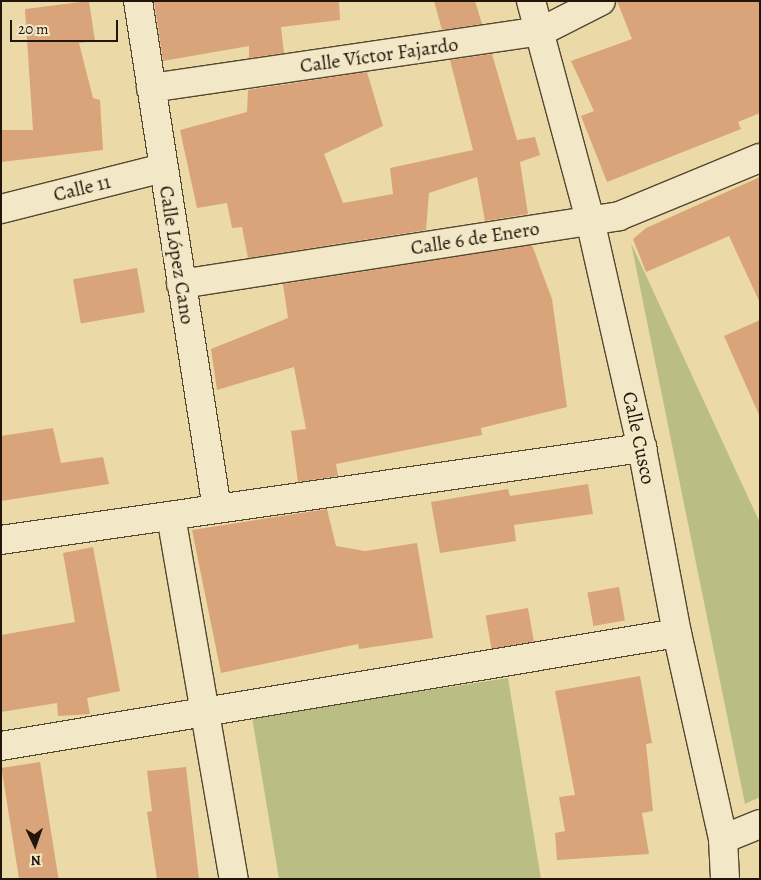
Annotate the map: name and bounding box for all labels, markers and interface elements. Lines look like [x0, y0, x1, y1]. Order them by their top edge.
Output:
scale bar [12, 10, 120, 42]
text: 20 m [18, 19, 49, 39]
street label: Calle Víctor Fajardo [298, 32, 460, 78]
street label: Calle 11 [51, 169, 113, 207]
street label: Calle López Cano [154, 184, 200, 326]
street label: Calle 6 de Enero [409, 216, 541, 260]
street label: Calle Cusco [617, 390, 661, 486]
north arrow [10, 820, 60, 870]
text: N [30, 851, 41, 870]

